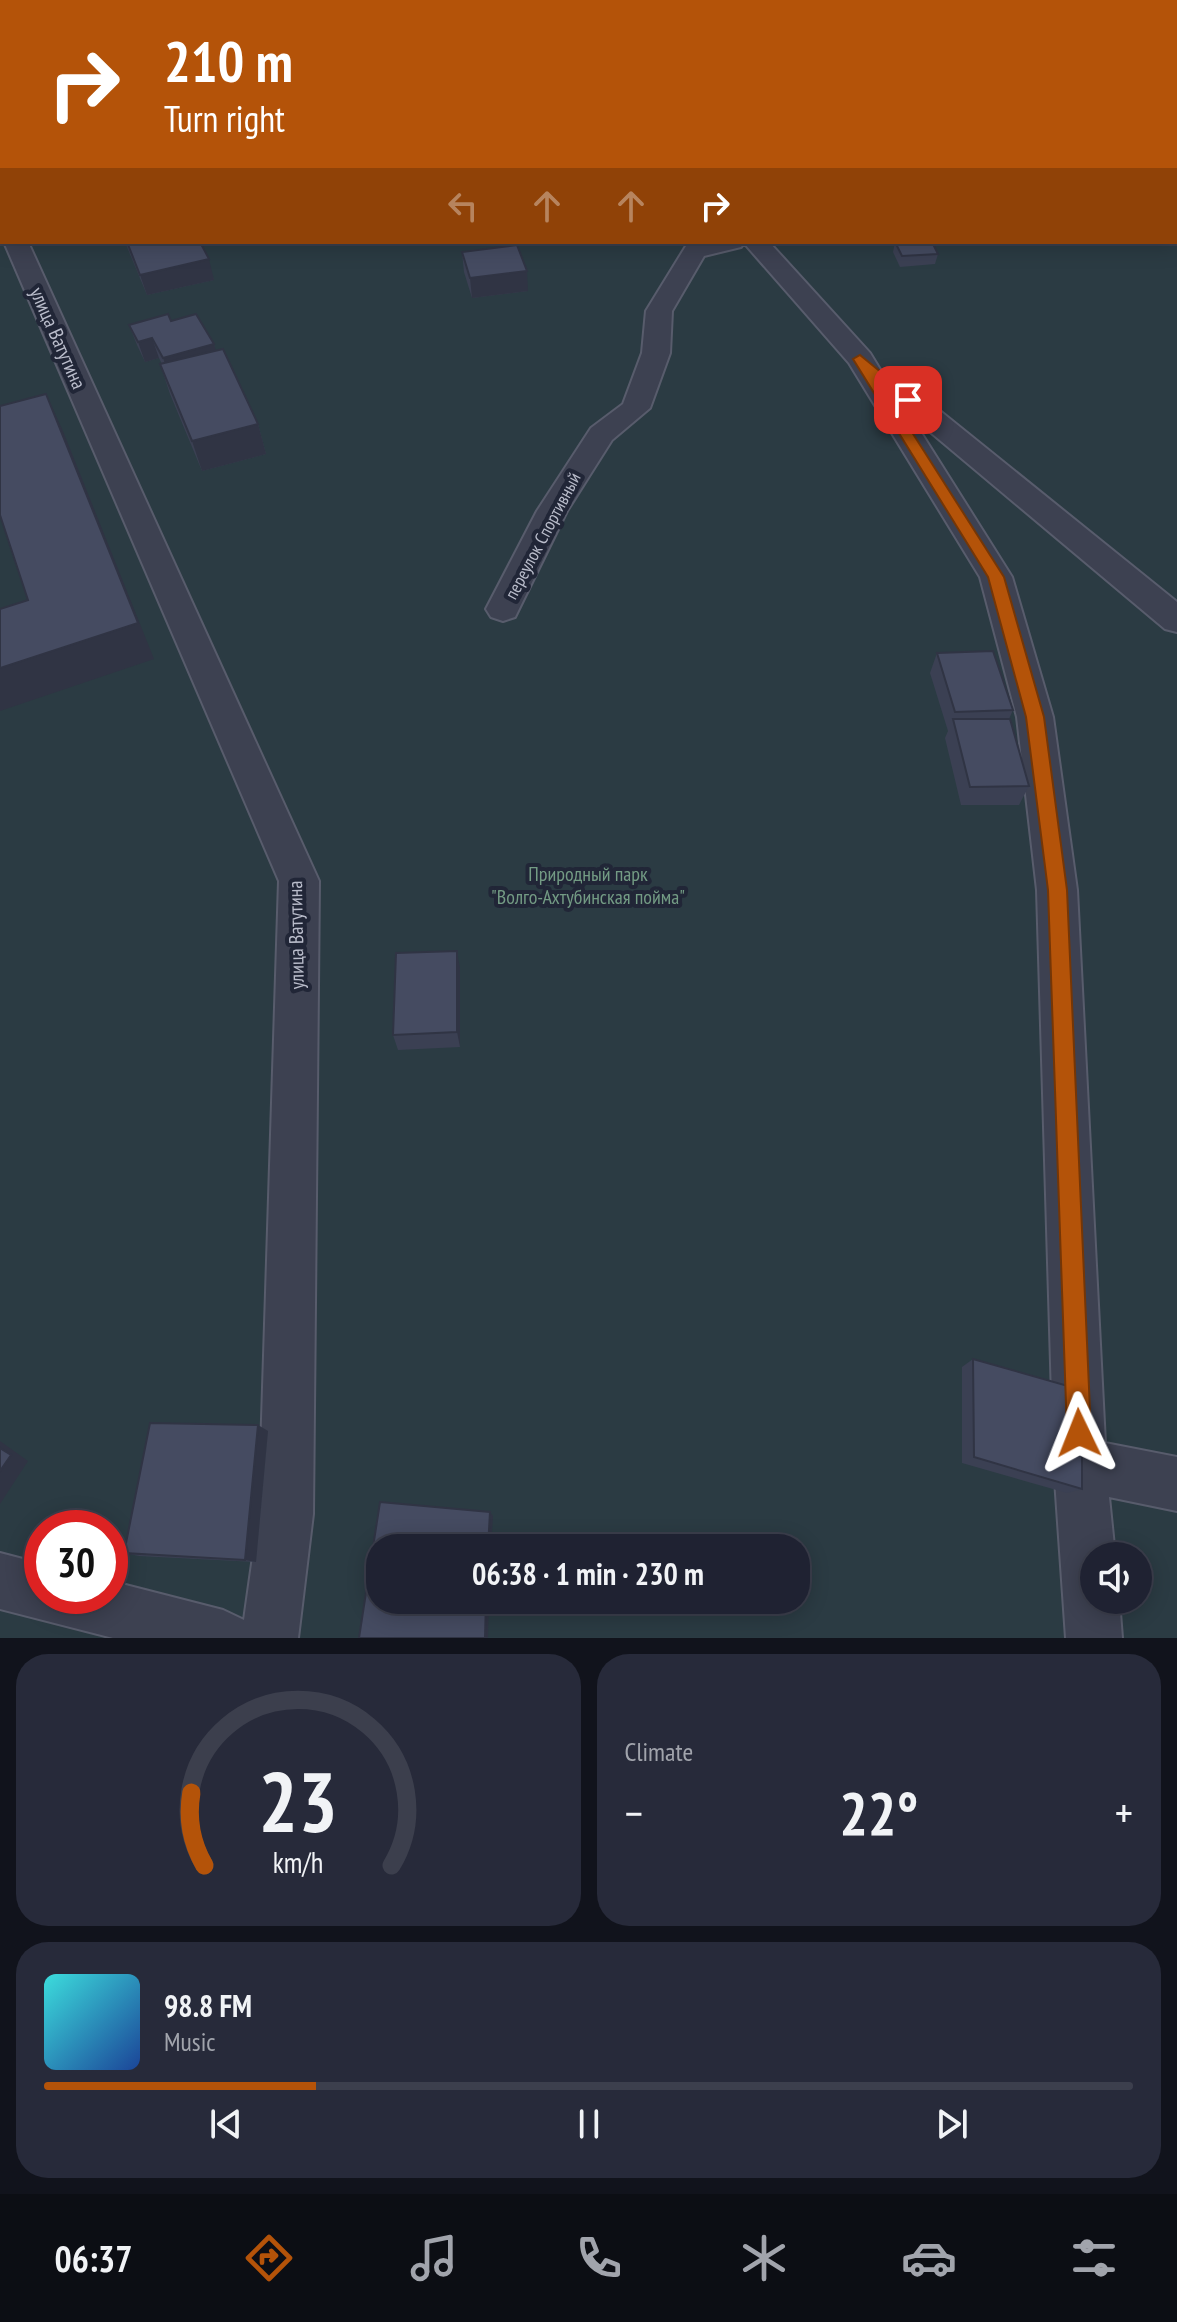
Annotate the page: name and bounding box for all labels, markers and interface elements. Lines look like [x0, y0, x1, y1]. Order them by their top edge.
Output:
text: 210 m [164, 25, 293, 97]
icon: right [32, 32, 136, 136]
text: Turn right [164, 95, 285, 142]
icon: left [441, 184, 485, 228]
icon: ahead [525, 184, 569, 228]
icon: ahead [609, 184, 653, 228]
icon: right [693, 184, 737, 228]
street label: улица Ватутина [24, 283, 92, 393]
pin [874, 366, 942, 434]
icon: arrive [886, 378, 930, 422]
street label: переулок Спортивный [499, 468, 586, 603]
park label: Природный парк "Волго-Ахтубинская пойма" [491, 861, 685, 910]
street label: улица Ватутина [282, 880, 310, 990]
position arrow [1037, 1391, 1121, 1475]
speed limit sign: 30 [24, 1510, 128, 1614]
map controls [1080, 1542, 1152, 1614]
button: sound [1080, 1542, 1152, 1614]
text: 06:38 · 1 min · 230 m [472, 1554, 704, 1593]
text: Climate [625, 1735, 693, 1768]
text: 23 [258, 1747, 338, 1855]
text: 22° [839, 1774, 918, 1852]
text: − [625, 1784, 643, 1841]
text: + [1115, 1784, 1133, 1841]
text: km/h [273, 1844, 324, 1881]
text: 98.8 FM [164, 1986, 252, 2025]
text: Music [164, 2025, 216, 2058]
icon: previous [204, 2102, 248, 2146]
icon: pause [567, 2102, 611, 2146]
icon: next [930, 2102, 974, 2146]
icon: directions [241, 2230, 297, 2286]
icon: music [406, 2230, 462, 2286]
icon: phone [571, 2230, 627, 2286]
icon: climate [736, 2230, 792, 2286]
icon: car [901, 2230, 957, 2286]
icon: filters [1066, 2230, 1122, 2286]
text: 06:37 [55, 2235, 132, 2282]

